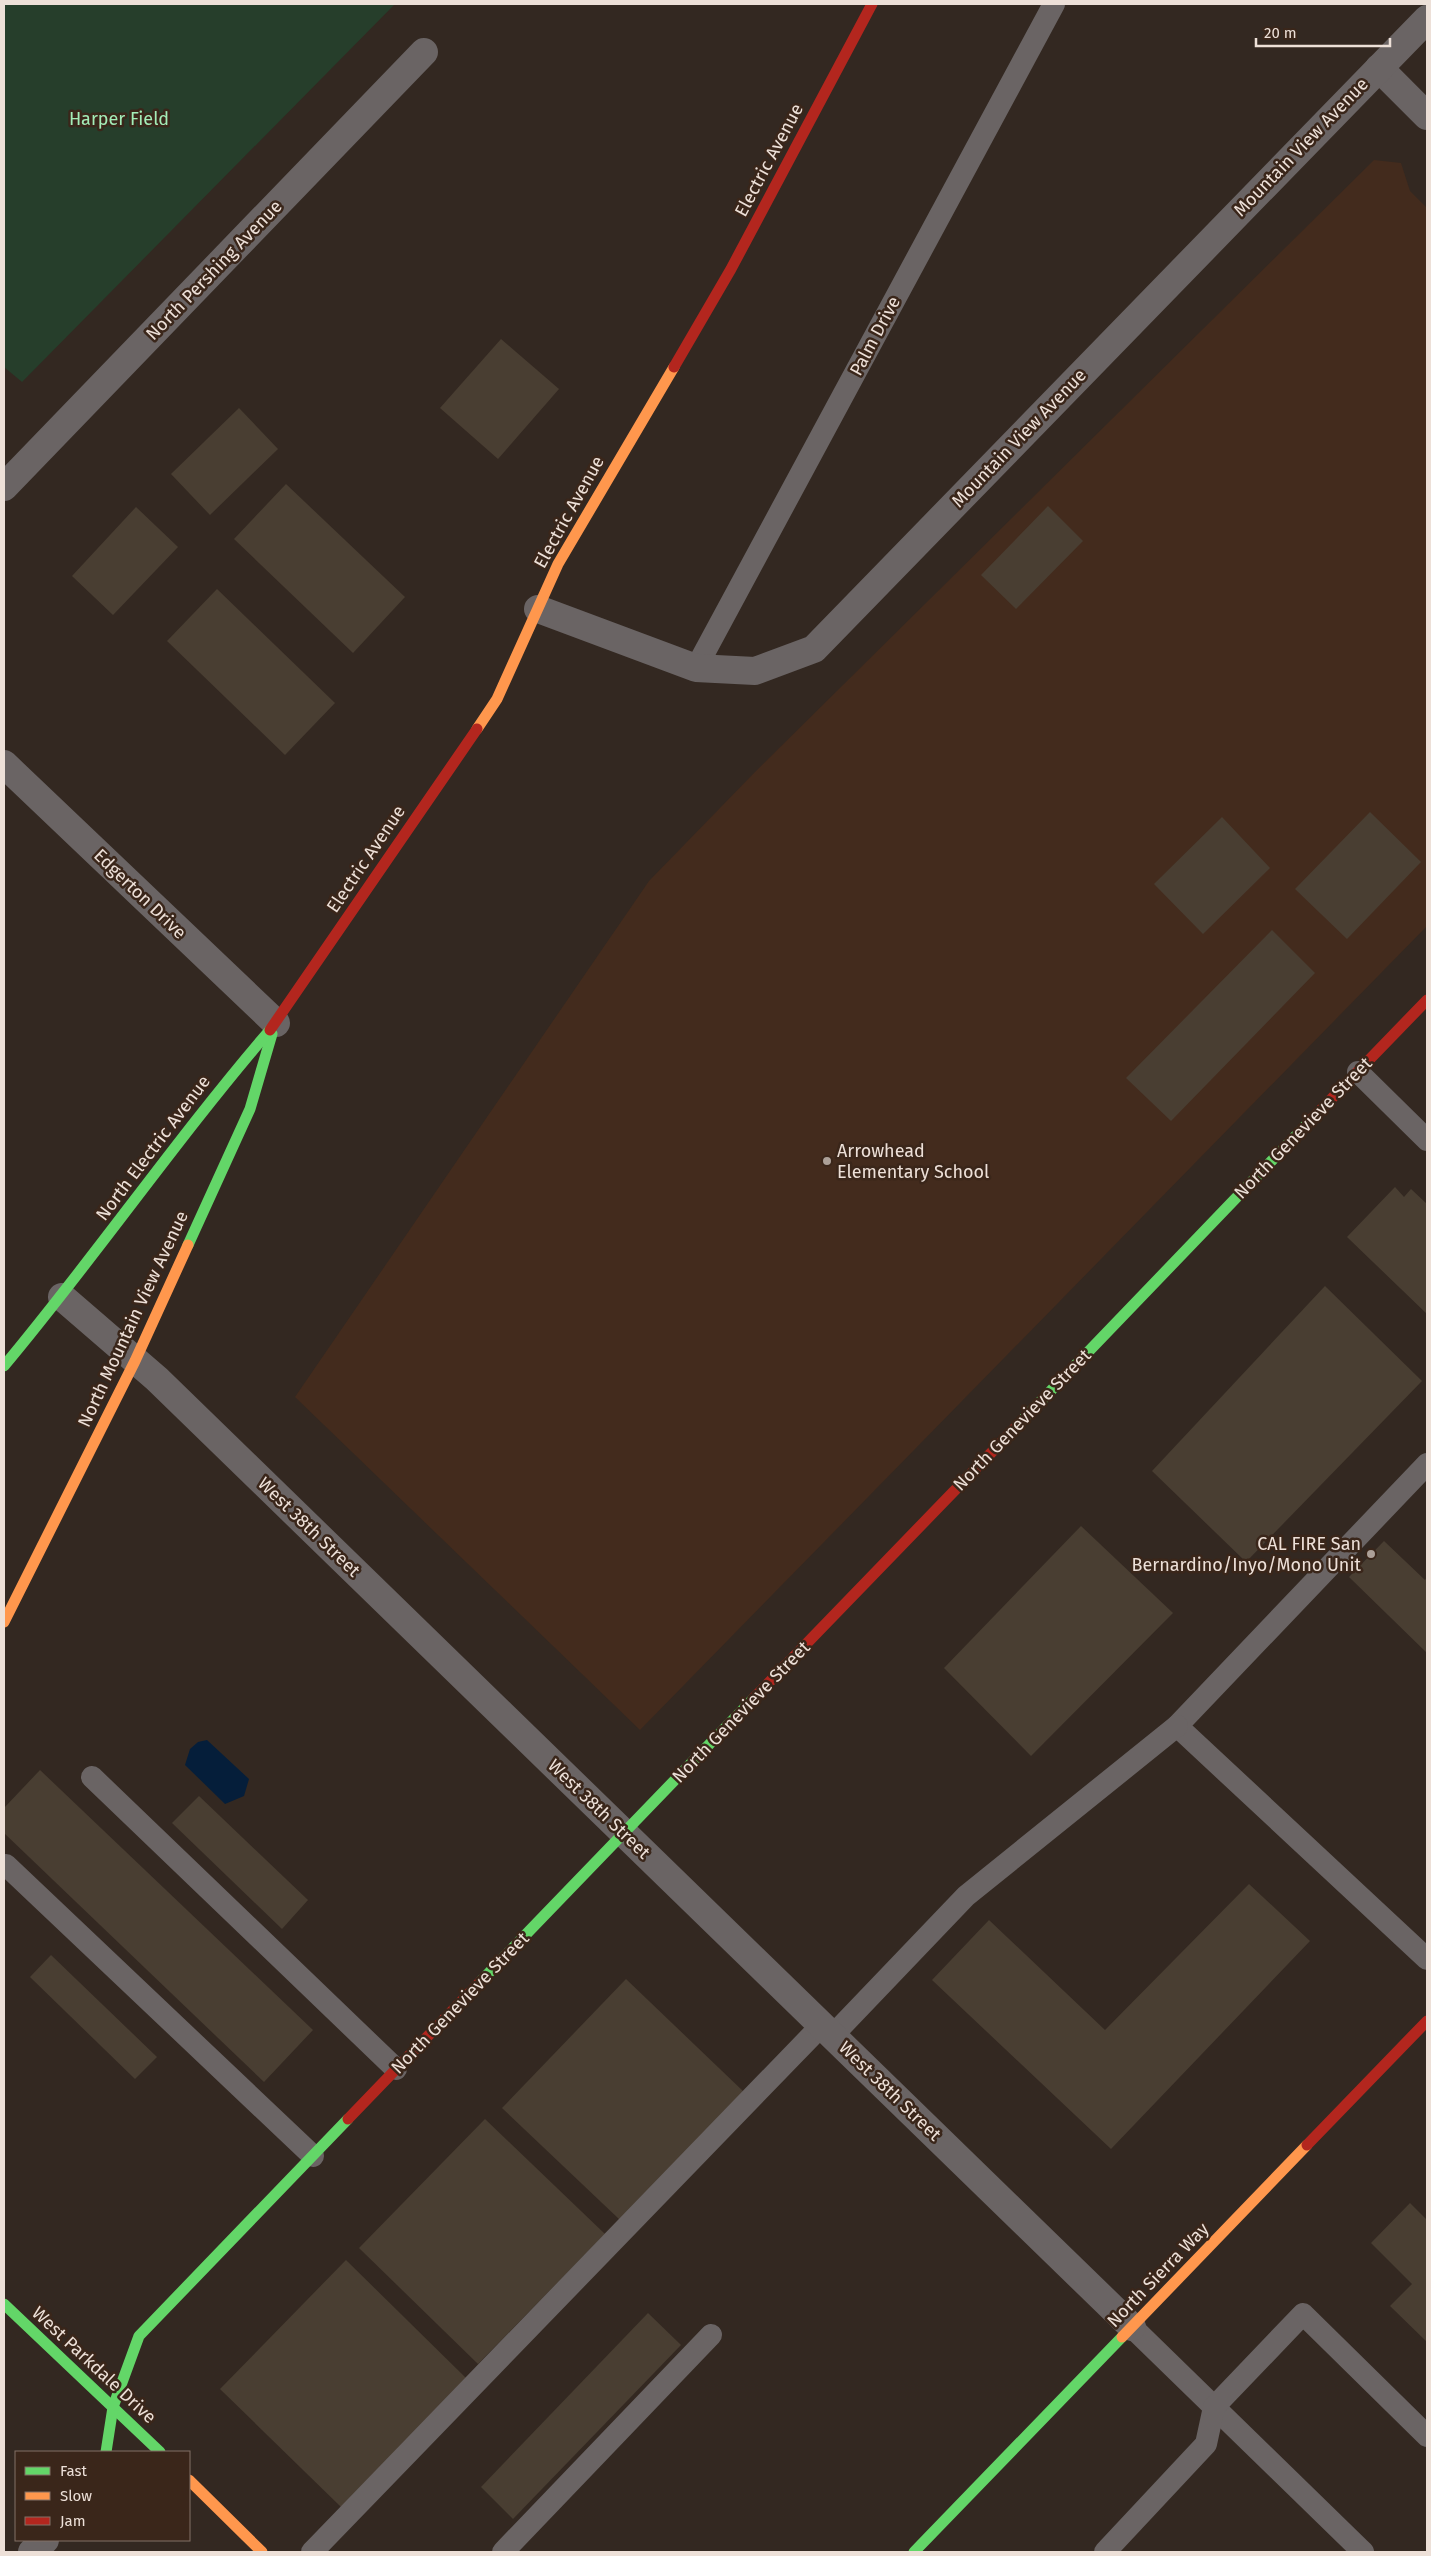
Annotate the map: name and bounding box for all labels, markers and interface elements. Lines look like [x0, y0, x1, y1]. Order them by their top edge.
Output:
scale bar [1256, 15, 1390, 47]
text: 20 m [1264, 24, 1297, 42]
street label: Mountain View Avenue [1229, 73, 1373, 221]
street label: Electric Avenue [730, 100, 808, 220]
park label: Harper Field [69, 108, 169, 130]
street label: North Pershing Avenue [141, 195, 287, 345]
street label: Palm Drive [845, 293, 905, 379]
street label: Mountain View Avenue [947, 364, 1091, 512]
street label: Electric Avenue [529, 452, 609, 572]
street label: Electric Avenue [322, 801, 410, 917]
street label: Edgerton Drive [89, 844, 191, 944]
street label: North Genevieve Street [1229, 1052, 1377, 1204]
street label: North Electric Avenue [91, 1071, 215, 1225]
place label: Arrowhead Elementary School [837, 1140, 989, 1183]
marker: Arrowhead Elementary School [821, 1155, 833, 1167]
street label: North Mountain View Avenue [73, 1207, 193, 1431]
street label: North Genevieve Street [948, 1344, 1096, 1496]
street label: West 38th Street [253, 1473, 365, 1582]
place label: CAL FIRE San Bernardino/Inyo/Mono Unit [1132, 1533, 1361, 1576]
marker: CAL FIRE San Bernardino/Inyo/Mono Unit [1365, 1548, 1377, 1560]
street label: North Genevieve Street [667, 1636, 815, 1788]
street label: West 38th Street [543, 1755, 655, 1864]
street label: North Genevieve Street [386, 1927, 534, 2079]
street label: West 38th Street [834, 2037, 946, 2146]
street label: North Sierra Way [1103, 2218, 1214, 2332]
street label: West Parkdale Drive [27, 2302, 161, 2428]
legend [15, 2451, 190, 2541]
text: Fast [60, 2462, 87, 2480]
text: Slow [60, 2487, 92, 2505]
text: Jam [60, 2512, 86, 2530]

